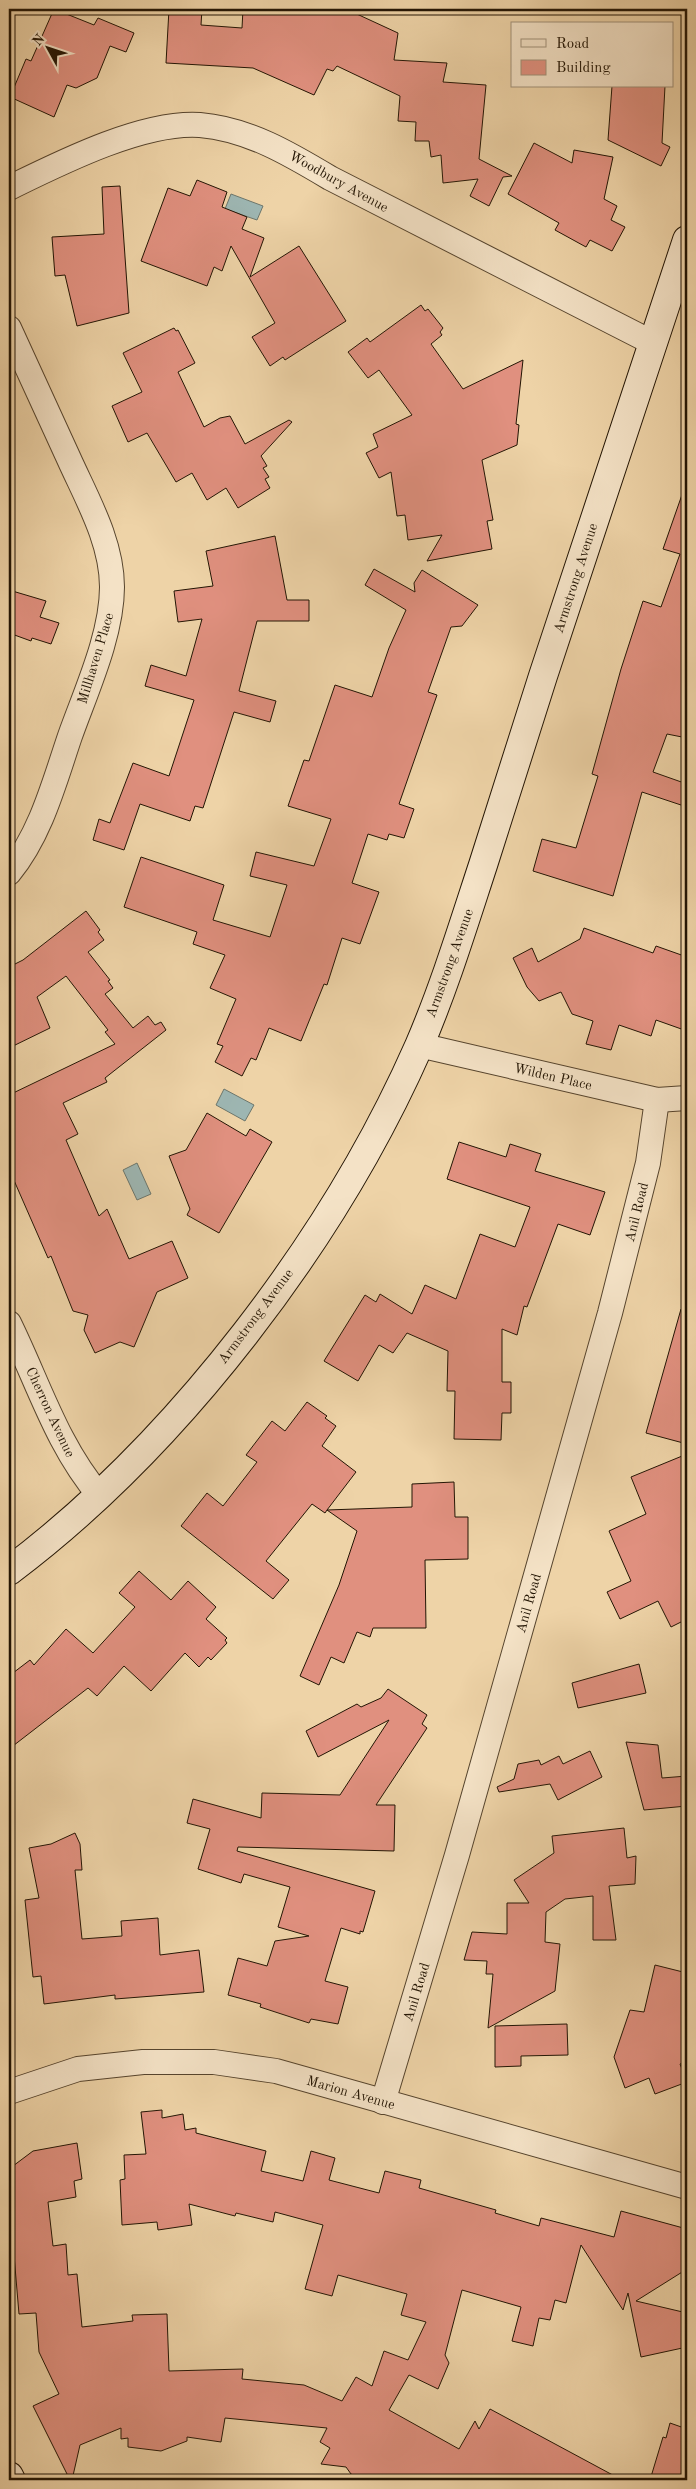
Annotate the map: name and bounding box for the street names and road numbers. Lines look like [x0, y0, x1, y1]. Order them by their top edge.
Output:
street label: Woodbury Avenue [287, 149, 390, 215]
street label: Armstrong Avenue [552, 522, 600, 635]
street label: Millhaven Place [75, 611, 116, 706]
street label: Armstrong Avenue [424, 907, 476, 1020]
street label: Wilden Place [512, 1061, 593, 1093]
street label: Anil Road [623, 1181, 651, 1243]
street label: Armstrong Avenue [216, 1267, 296, 1367]
street label: Cherron Avenue [23, 1365, 77, 1460]
street label: Anil Road [514, 1572, 544, 1634]
street label: Anil Road [401, 1961, 433, 2023]
street label: Marion Avenue [305, 2074, 396, 2112]

